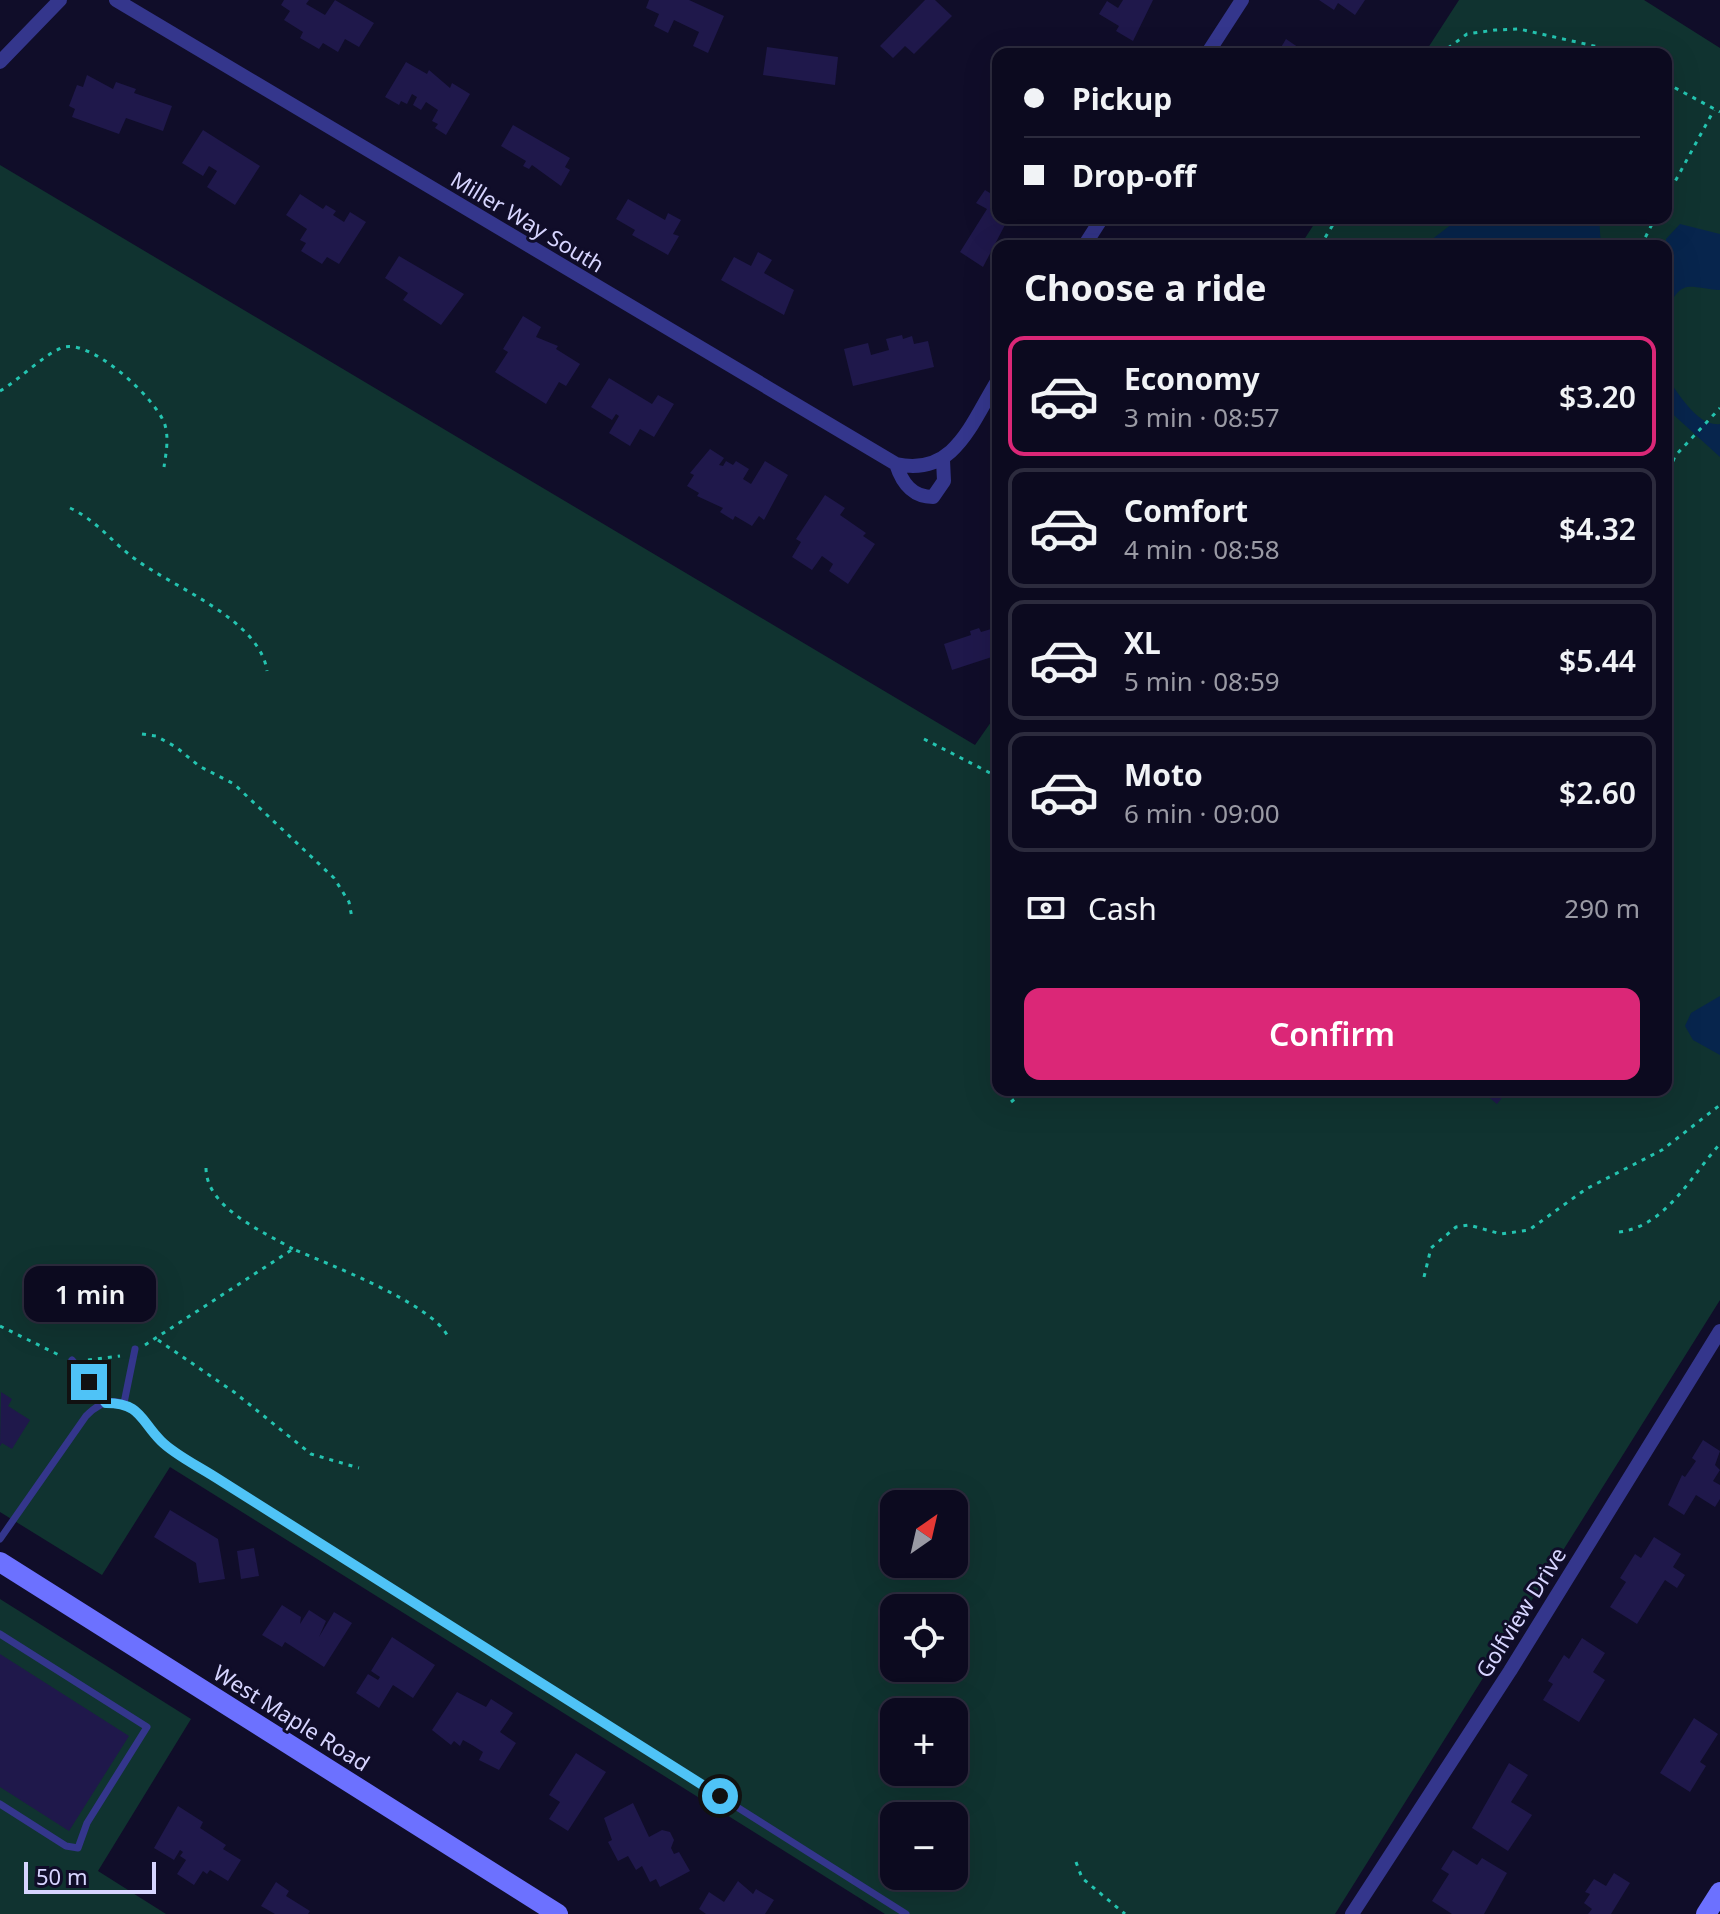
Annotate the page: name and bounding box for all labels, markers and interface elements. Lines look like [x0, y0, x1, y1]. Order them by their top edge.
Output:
text: Pickup [1072, 78, 1172, 119]
text: Drop-off [1072, 155, 1196, 196]
street label: Miller Way South [446, 163, 610, 279]
text: Choose a ride [1024, 263, 1266, 312]
text: Economy [1124, 358, 1260, 399]
icon: car [1028, 360, 1100, 432]
text: $3.20 [1559, 376, 1636, 417]
text: 3 min · 08:57 [1124, 399, 1280, 435]
text: Comfort [1124, 490, 1248, 531]
icon: car [1028, 492, 1100, 564]
text: $4.32 [1559, 508, 1636, 549]
text: 4 min · 08:58 [1124, 531, 1280, 567]
text: XL [1124, 622, 1161, 663]
icon: car [1028, 624, 1100, 696]
text: $5.44 [1559, 640, 1636, 681]
text: 5 min · 08:59 [1124, 663, 1280, 699]
text: Moto [1124, 754, 1203, 795]
icon: car [1028, 756, 1100, 828]
text: $2.60 [1559, 772, 1636, 813]
text: 6 min · 09:00 [1124, 795, 1280, 831]
icon: cash [1024, 886, 1068, 930]
text: Cash [1088, 888, 1157, 929]
text: 290 m [1564, 890, 1640, 926]
button: Confirm [1024, 988, 1640, 1080]
callout: 1 min [23, 1266, 155, 1322]
text: 1 min [55, 1276, 125, 1312]
route end [71, 1364, 107, 1400]
north arrow [880, 1490, 968, 1578]
map controls [880, 1490, 968, 1890]
street label: Golfview Drive [1468, 1541, 1572, 1683]
button: locate [880, 1594, 968, 1682]
street label: West Maple Road [208, 1657, 376, 1777]
button: + [880, 1698, 968, 1786]
route start [702, 1778, 738, 1814]
button: − [880, 1802, 968, 1890]
scale bar [24, 1858, 156, 1894]
text: 50 m [36, 1861, 87, 1891]

